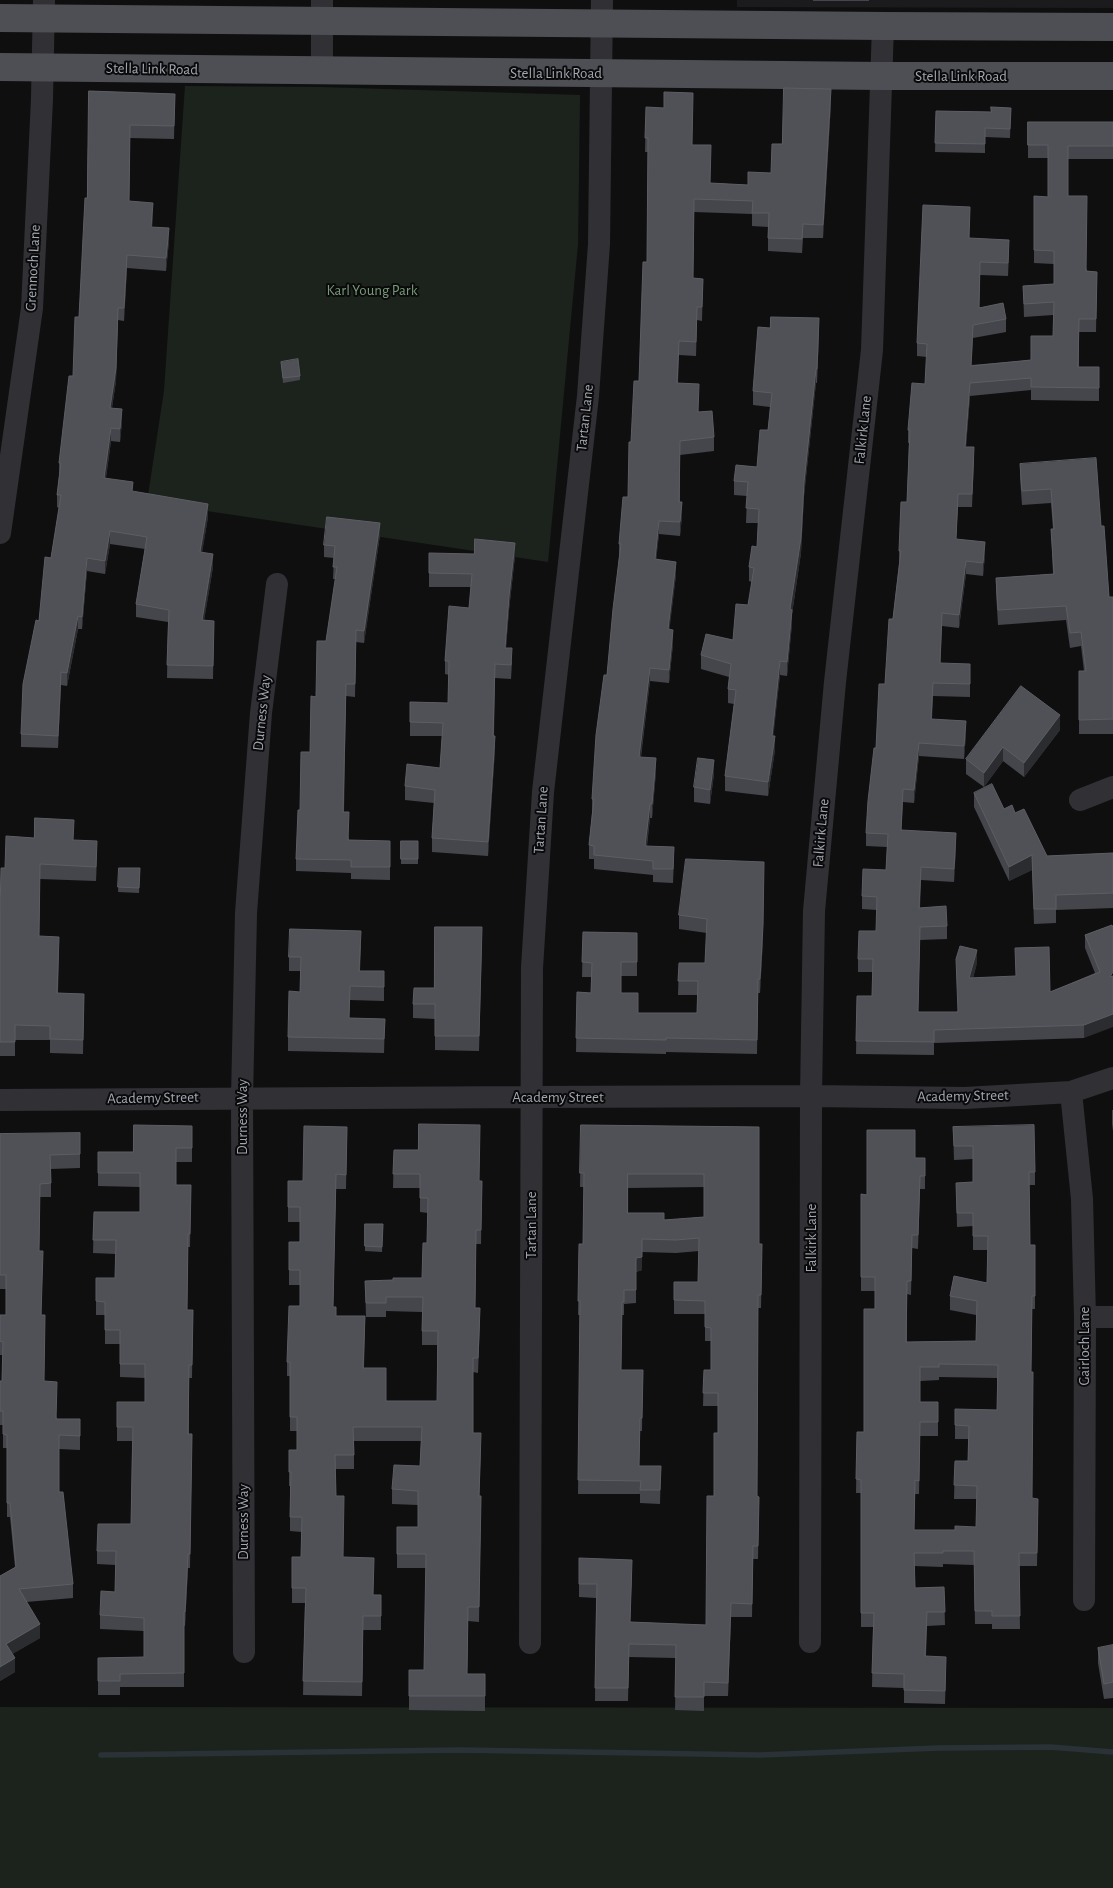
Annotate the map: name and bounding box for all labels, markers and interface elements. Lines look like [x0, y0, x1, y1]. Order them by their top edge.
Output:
street label: Stella Link Road [106, 59, 198, 79]
street label: Stella Link Road [510, 64, 602, 82]
street label: Stella Link Road [915, 67, 1007, 85]
street label: Grennoch Lane [22, 224, 44, 312]
park label: Karl Young Park [326, 281, 418, 299]
street label: Tartan Lane [573, 384, 597, 452]
street label: Falkirk Lane [850, 395, 876, 465]
street label: Durness Way [249, 674, 275, 752]
street label: Tartan Lane [530, 786, 552, 854]
street label: Falkirk Lane [809, 798, 833, 868]
street label: Durness Way [233, 1079, 251, 1155]
street label: Academy Street [917, 1086, 1009, 1106]
street label: Academy Street [107, 1088, 199, 1108]
street label: Academy Street [512, 1088, 604, 1106]
street label: Tartan Lane [522, 1191, 540, 1259]
street label: Falkirk Lane [802, 1203, 820, 1273]
street label: Gairloch Lane [1075, 1306, 1093, 1386]
street label: Durness Way [234, 1484, 252, 1560]

